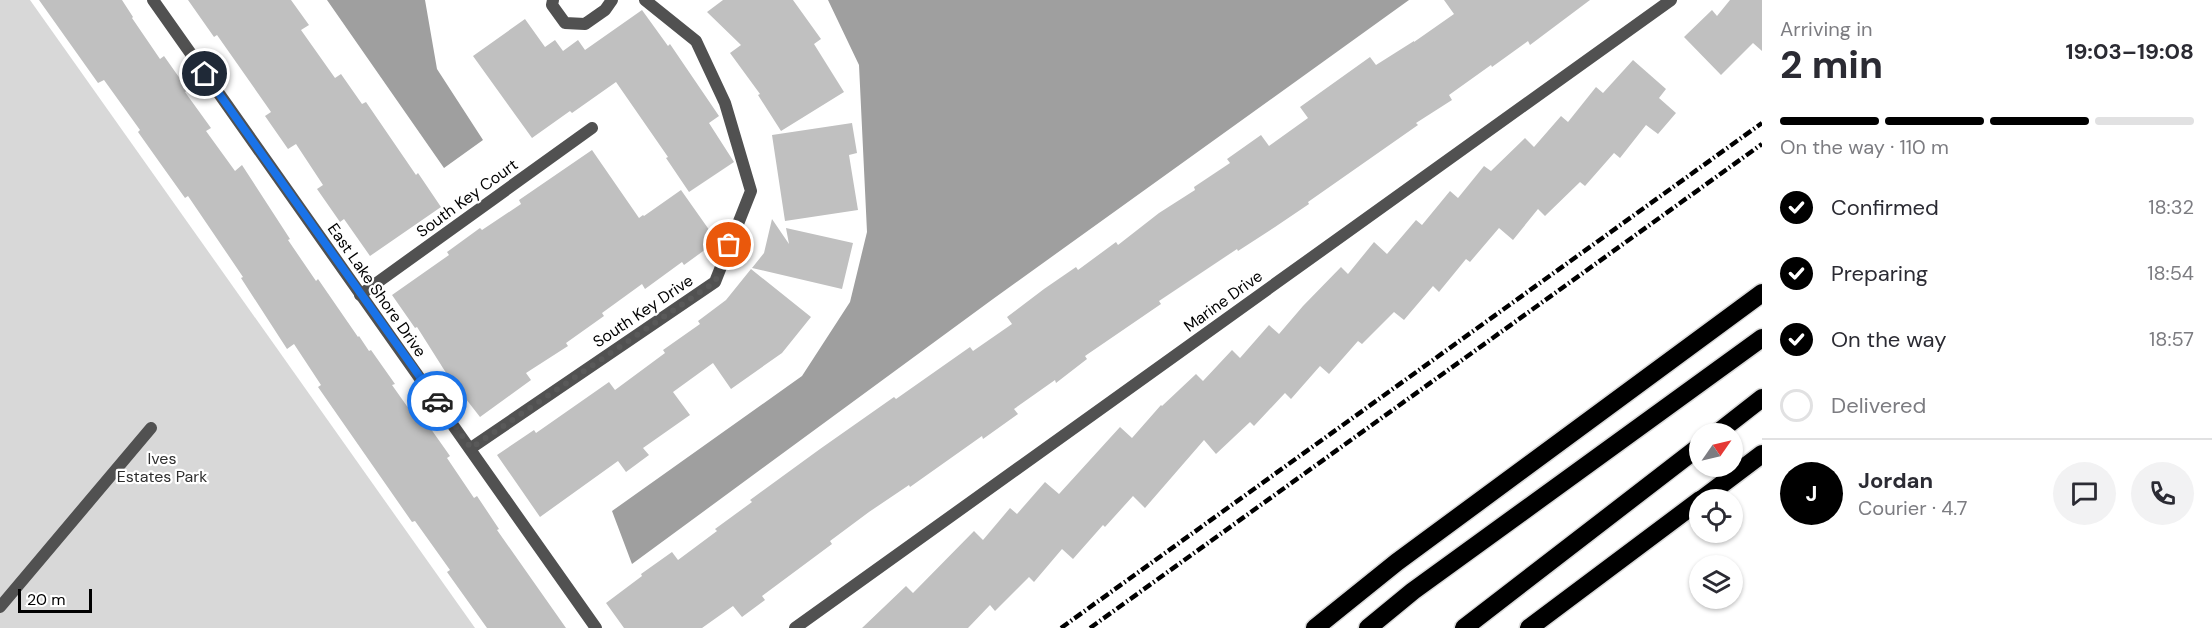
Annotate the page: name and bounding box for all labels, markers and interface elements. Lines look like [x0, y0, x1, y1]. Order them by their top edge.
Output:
text: Arriving in [1780, 16, 1872, 42]
text: 19:03–19:08 [2065, 37, 2194, 66]
text: 2 min [1780, 39, 1883, 90]
pin [179, 48, 230, 99]
icon: home [188, 57, 221, 90]
text: On the way · 110 m [1780, 134, 1949, 160]
street label: South Key Court [412, 154, 522, 242]
icon: check [1780, 191, 1813, 224]
text: Confirmed [1831, 193, 1939, 222]
text: 18:32 [2148, 194, 2194, 220]
street label: East Lake Shore Drive [323, 219, 431, 361]
pin [703, 219, 754, 270]
icon: bag [712, 228, 745, 261]
icon: check [1780, 257, 1813, 290]
text: Preparing [1831, 259, 1928, 288]
text: 18:54 [2147, 260, 2194, 286]
street label: Marine Drive [1179, 265, 1267, 337]
street label: South Key Drive [589, 270, 697, 352]
icon: check [1780, 323, 1813, 356]
text: On the way [1831, 325, 1946, 354]
text: 18:57 [2149, 326, 2194, 352]
courier [407, 371, 467, 431]
icon: car [421, 385, 454, 418]
text: Delivered [1831, 391, 1926, 420]
north arrow [1689, 423, 1743, 477]
map controls [1689, 423, 1743, 609]
park label: Ives Estates Park [117, 448, 207, 487]
button: chat [2053, 462, 2116, 525]
button: phone [2131, 462, 2194, 525]
text: Jordan [1858, 466, 1933, 495]
text: J [1806, 479, 1817, 508]
button: locate [1689, 489, 1743, 543]
text: Courier · 4.7 [1858, 495, 1967, 521]
button: layers [1689, 555, 1743, 609]
scale bar [18, 586, 92, 614]
text: 20 m [27, 589, 66, 610]

